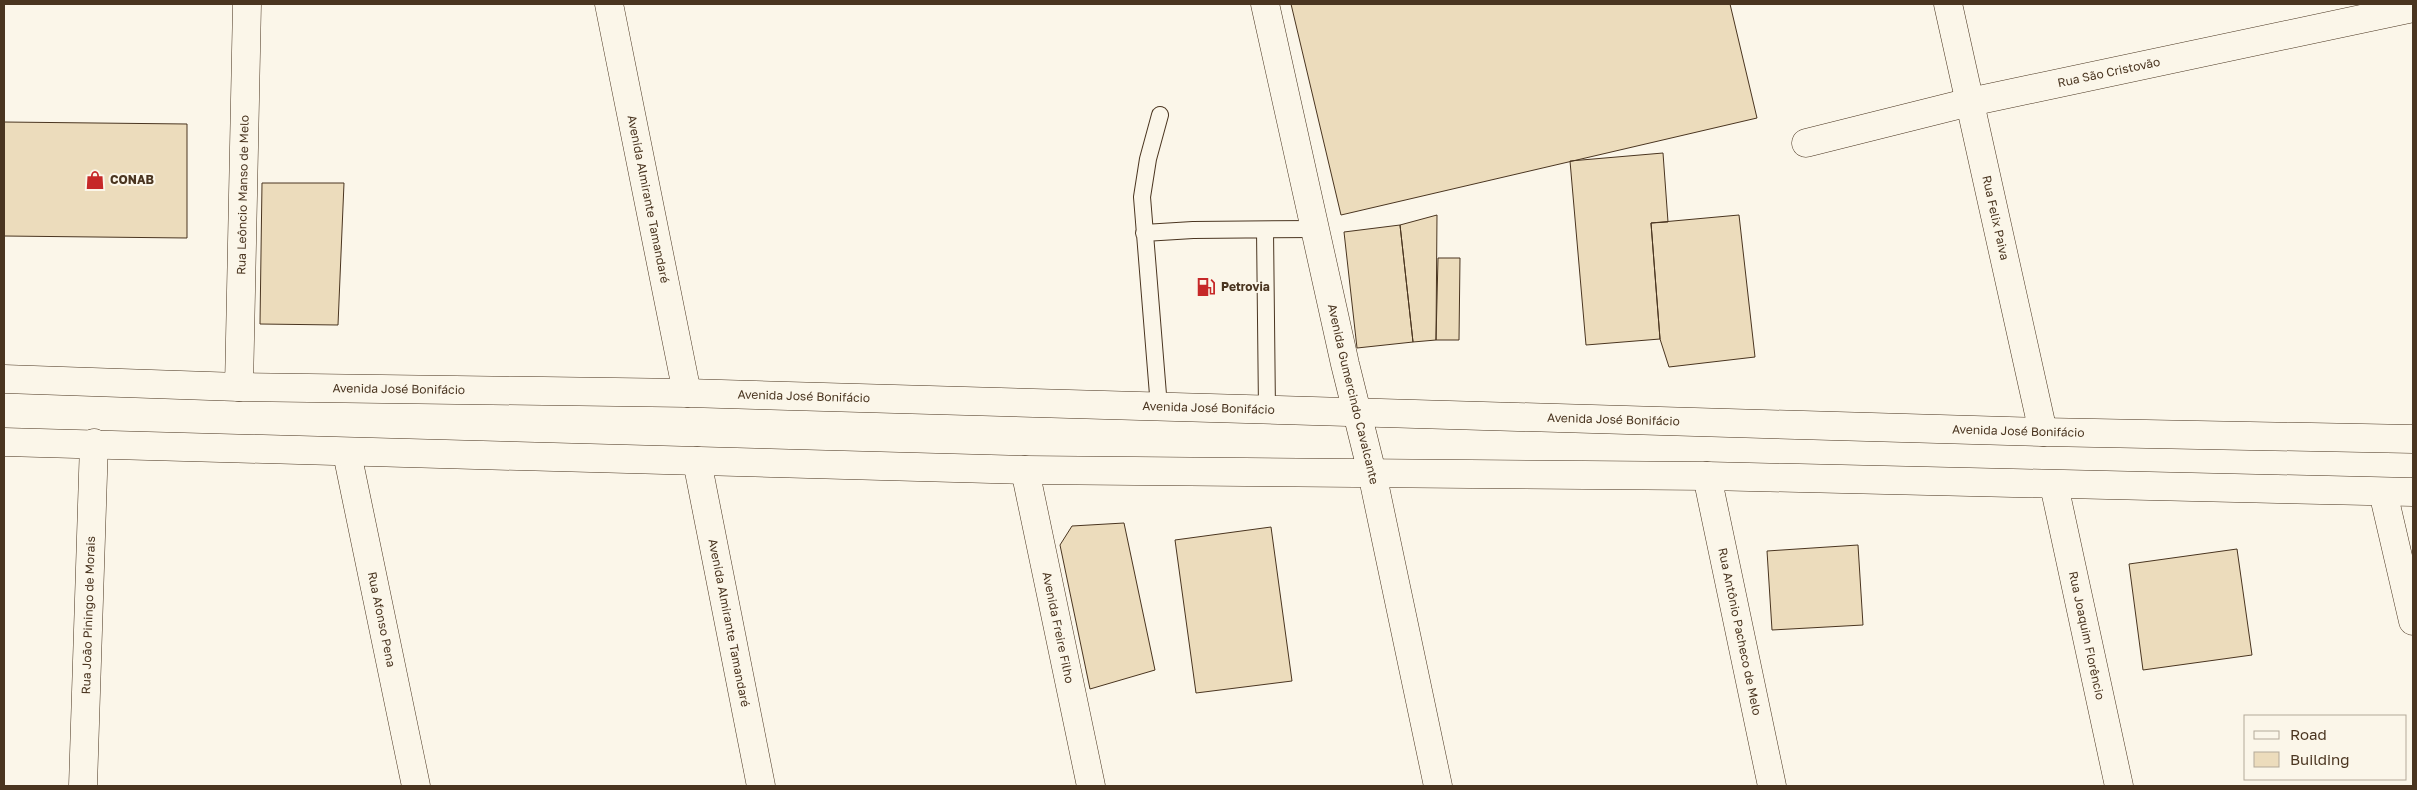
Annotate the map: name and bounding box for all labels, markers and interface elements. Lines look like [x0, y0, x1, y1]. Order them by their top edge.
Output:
street label: Rua São Cristovão [2056, 54, 2161, 90]
street label: Avenida Almirante Tamandaré [624, 114, 673, 284]
street label: Rua Leôncio Manso de Melo [233, 115, 252, 275]
shop icon: CONAB [84, 169, 106, 191]
place label: CONAB [110, 172, 154, 187]
street label: Rua Felix Paiva [1979, 174, 2013, 262]
fuel station icon: Petrovia [1195, 276, 1217, 298]
place label: Petrovia [1221, 279, 1270, 294]
street label: Avenida Gumercindo Cavalcante [1325, 302, 1382, 486]
street label: Avenida José Bonifácio [332, 380, 465, 397]
street label: Avenida José Bonifácio [737, 386, 870, 405]
street label: Avenida José Bonifácio [1142, 398, 1275, 417]
street label: Avenida José Bonifácio [1547, 410, 1680, 429]
street label: Avenida José Bonifácio [1952, 421, 2085, 440]
street label: Rua João Piningo de Morais [78, 536, 98, 694]
street label: Avenida Almirante Tamandaré [705, 537, 753, 708]
street label: Rua Antônio Pacheco de Melo [1715, 546, 1765, 717]
street label: Rua Afonso Pena [365, 570, 399, 668]
street label: Avenida Freire Filho [1039, 570, 1077, 685]
street label: Rua Joaquim Florêncio [2066, 570, 2108, 701]
legend [2244, 715, 2407, 780]
text: Road [2290, 725, 2327, 743]
text: Building [2290, 750, 2350, 768]

